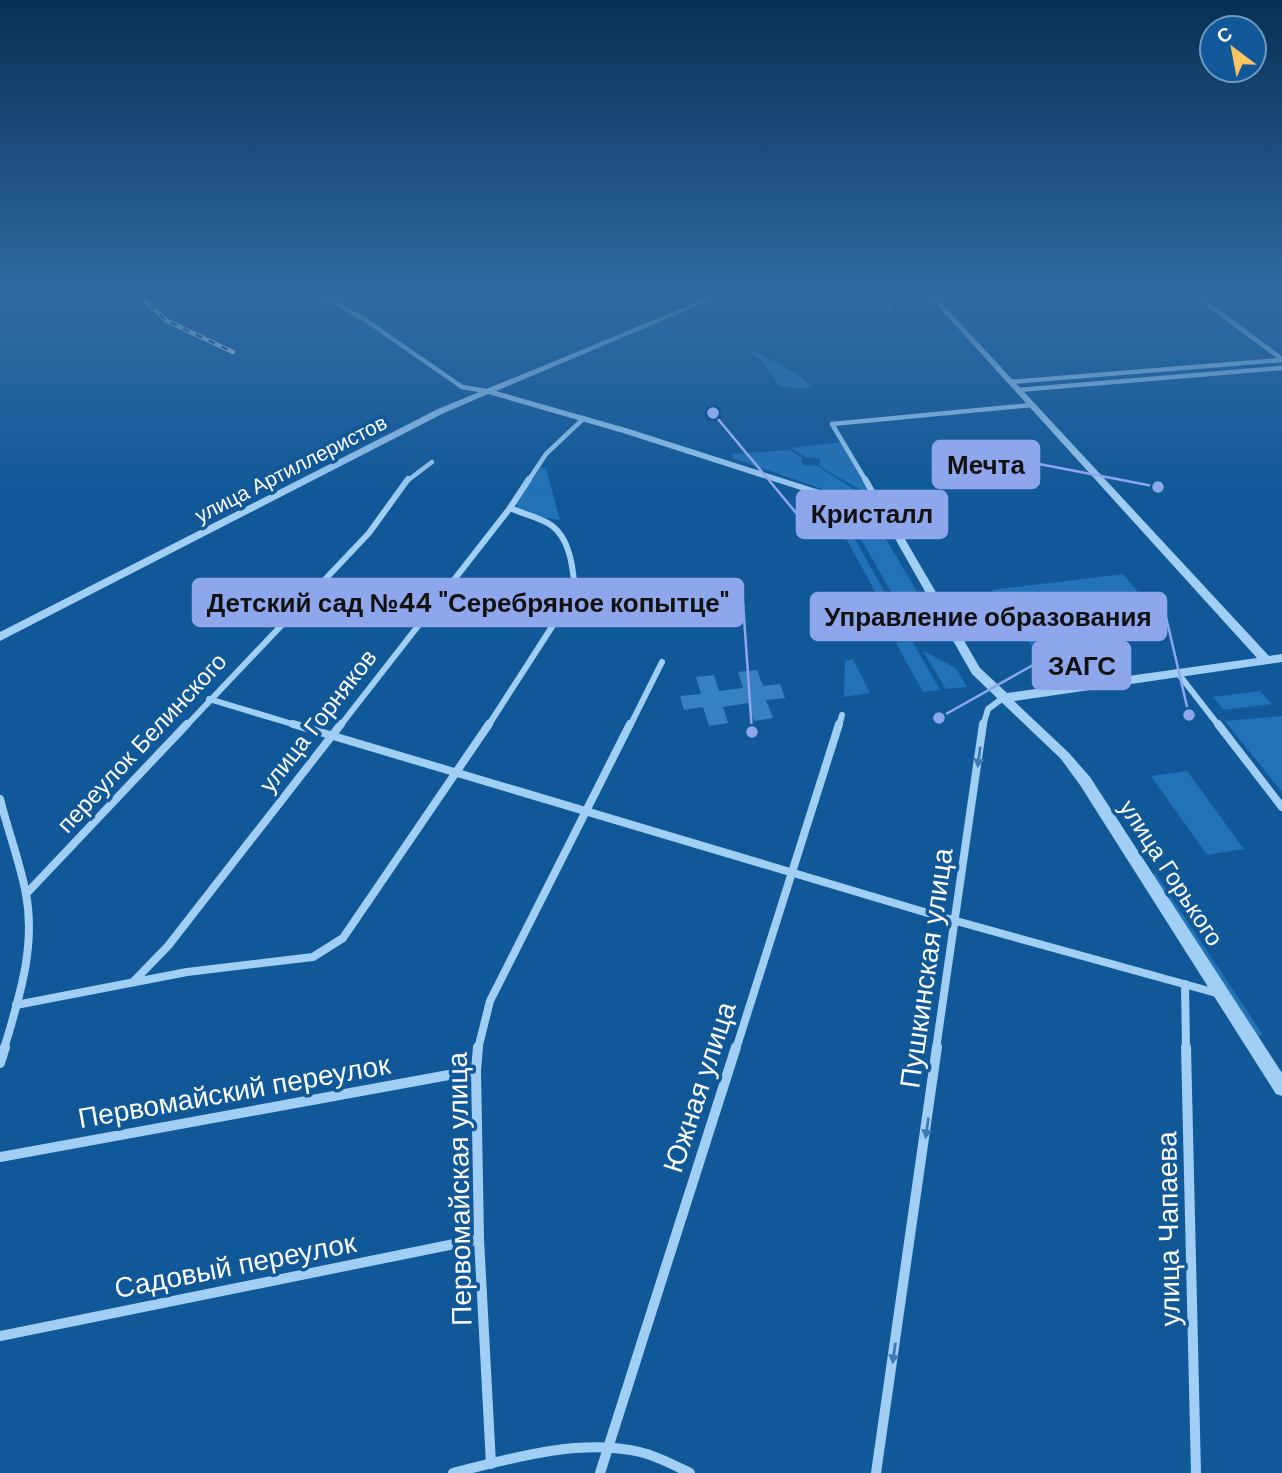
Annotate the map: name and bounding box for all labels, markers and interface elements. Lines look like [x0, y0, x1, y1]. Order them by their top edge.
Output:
north arrow [1198, 14, 1268, 84]
text: С [1212, 21, 1237, 49]
street label: улица Артиллеристов [190, 408, 392, 530]
callout: Мечта [933, 441, 1039, 488]
text: Мечта [947, 448, 1025, 482]
callout: Кристалл [797, 491, 947, 538]
text: Кристалл [811, 497, 933, 531]
callout: Детский сад №44 "Серебряное копытце" [193, 579, 743, 626]
text: Детский сад №44 "Серебряное копытце" [207, 586, 729, 620]
callout: Управление образования [811, 593, 1166, 640]
text: Управление образования [824, 600, 1152, 634]
callout: ЗАГС [1033, 642, 1130, 689]
street label: улица Горняков [252, 643, 383, 799]
street label: переулок Белинского [50, 646, 233, 839]
text: ЗАГС [1048, 649, 1116, 683]
one-way arrow [973, 746, 984, 768]
street label: улица Горького [1112, 794, 1230, 952]
street label: Пушкинская улица [891, 845, 962, 1090]
street label: Южная улица [654, 997, 745, 1177]
street label: Первомайский переулок [75, 1046, 394, 1137]
street label: Первомайская улица [439, 1051, 480, 1326]
one-way arrow [921, 1117, 932, 1139]
street label: улица Чапаева [1148, 1131, 1189, 1327]
street label: Садовый переулок [111, 1224, 360, 1307]
one-way arrow [888, 1342, 899, 1364]

